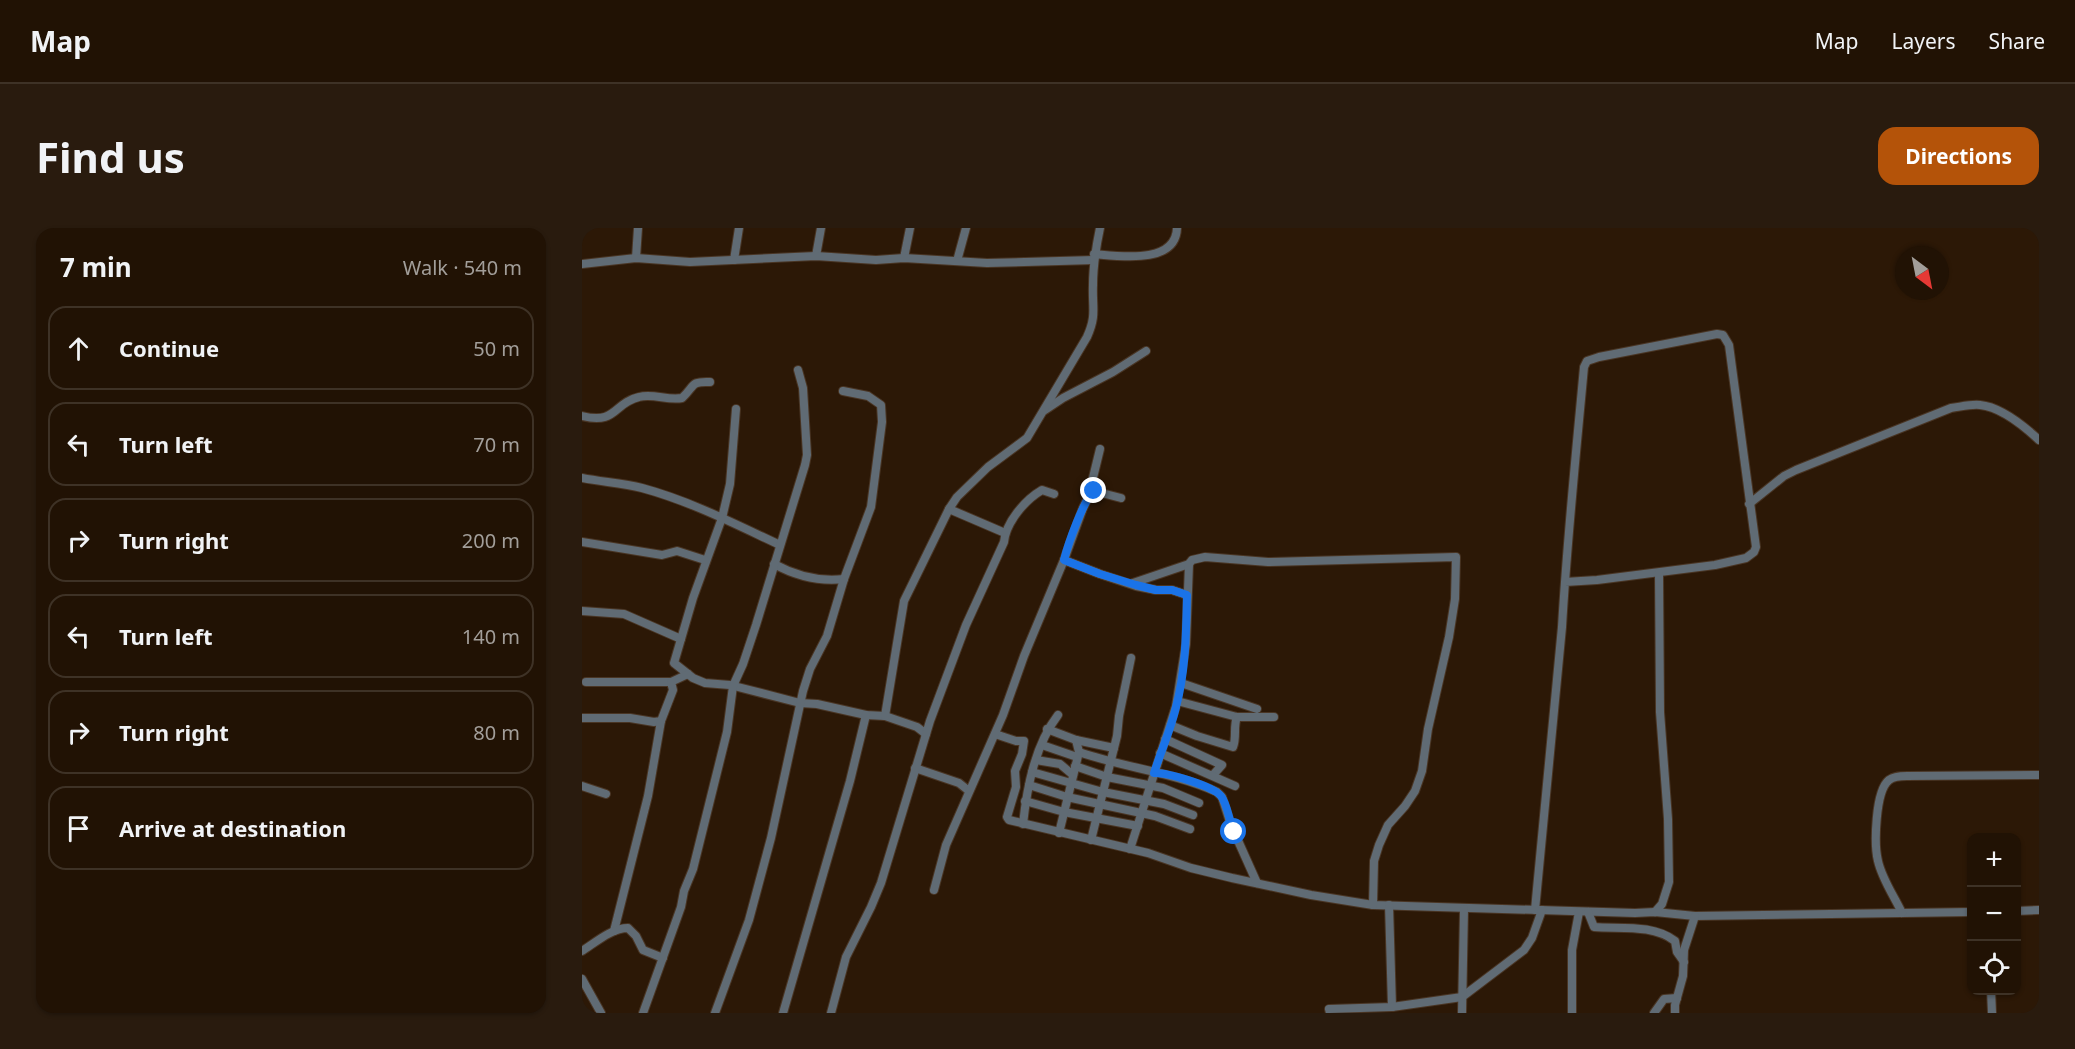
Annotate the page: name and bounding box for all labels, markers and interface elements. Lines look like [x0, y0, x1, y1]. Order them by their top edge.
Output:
text: Map [30, 22, 91, 60]
text: Map [1815, 27, 1859, 55]
text: Layers [1892, 27, 1956, 55]
text: Share [1989, 27, 2045, 55]
button: Directions [1878, 127, 2039, 185]
text: Find us [36, 128, 185, 185]
north arrow [1895, 246, 1949, 300]
text: 7 min [60, 249, 132, 285]
text: Walk · 540 m [403, 254, 522, 281]
icon: ahead [62, 332, 95, 365]
text: Continue [119, 333, 219, 363]
text: 50 m [473, 335, 520, 362]
icon: left [62, 428, 95, 461]
text: Turn left [119, 429, 213, 459]
text: 70 m [473, 431, 520, 458]
route end [1080, 477, 1106, 503]
icon: right [62, 524, 95, 557]
text: Turn right [119, 525, 229, 555]
text: 200 m [462, 527, 520, 554]
icon: left [62, 620, 95, 653]
text: Turn left [119, 621, 213, 651]
text: 140 m [462, 623, 520, 650]
icon: right [62, 716, 95, 749]
text: Turn right [119, 717, 229, 747]
text: 80 m [473, 719, 520, 746]
icon: arrive [62, 812, 95, 845]
text: Arrive at destination [119, 813, 346, 843]
route start [1220, 818, 1246, 844]
map controls [1967, 833, 2021, 995]
button: + [1967, 833, 2021, 887]
button: − [1967, 887, 2021, 941]
button: locate [1967, 941, 2021, 995]

